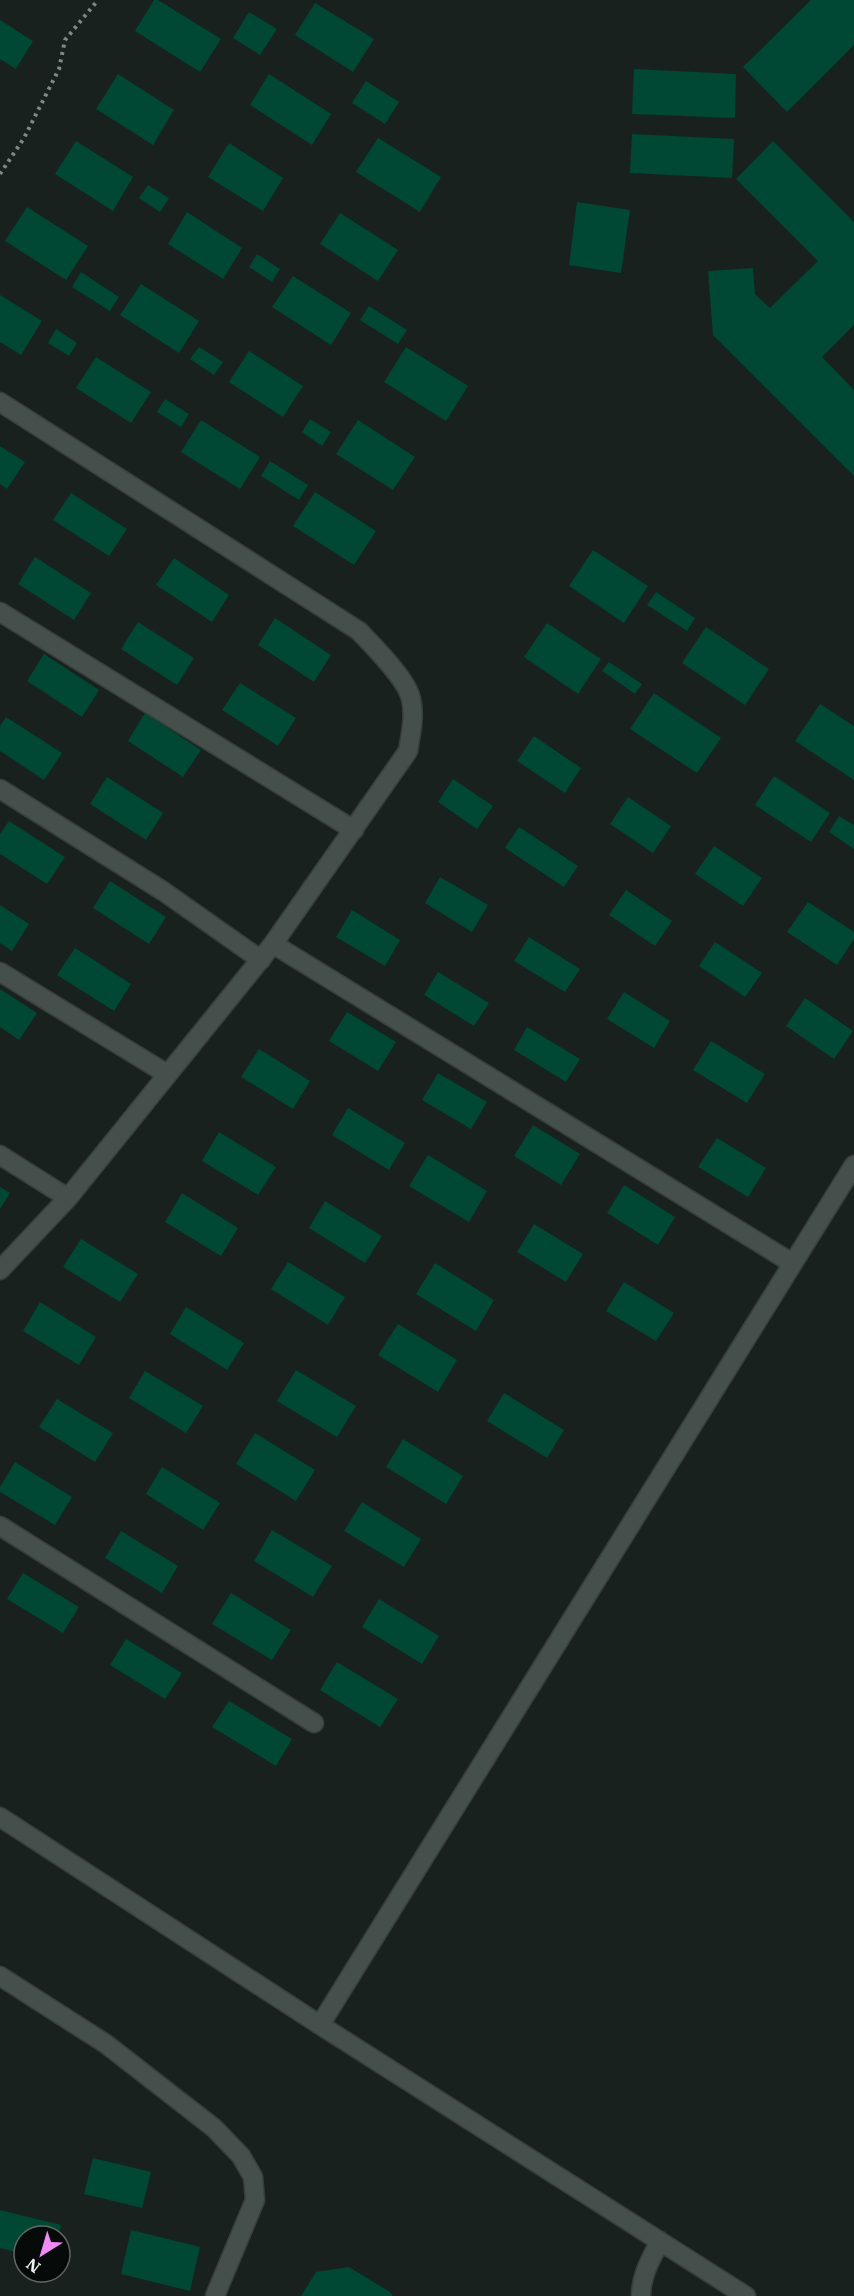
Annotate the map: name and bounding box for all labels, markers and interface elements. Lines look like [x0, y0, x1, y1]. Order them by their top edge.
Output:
north arrow [12, 2224, 72, 2284]
text: N [22, 2254, 44, 2278]

